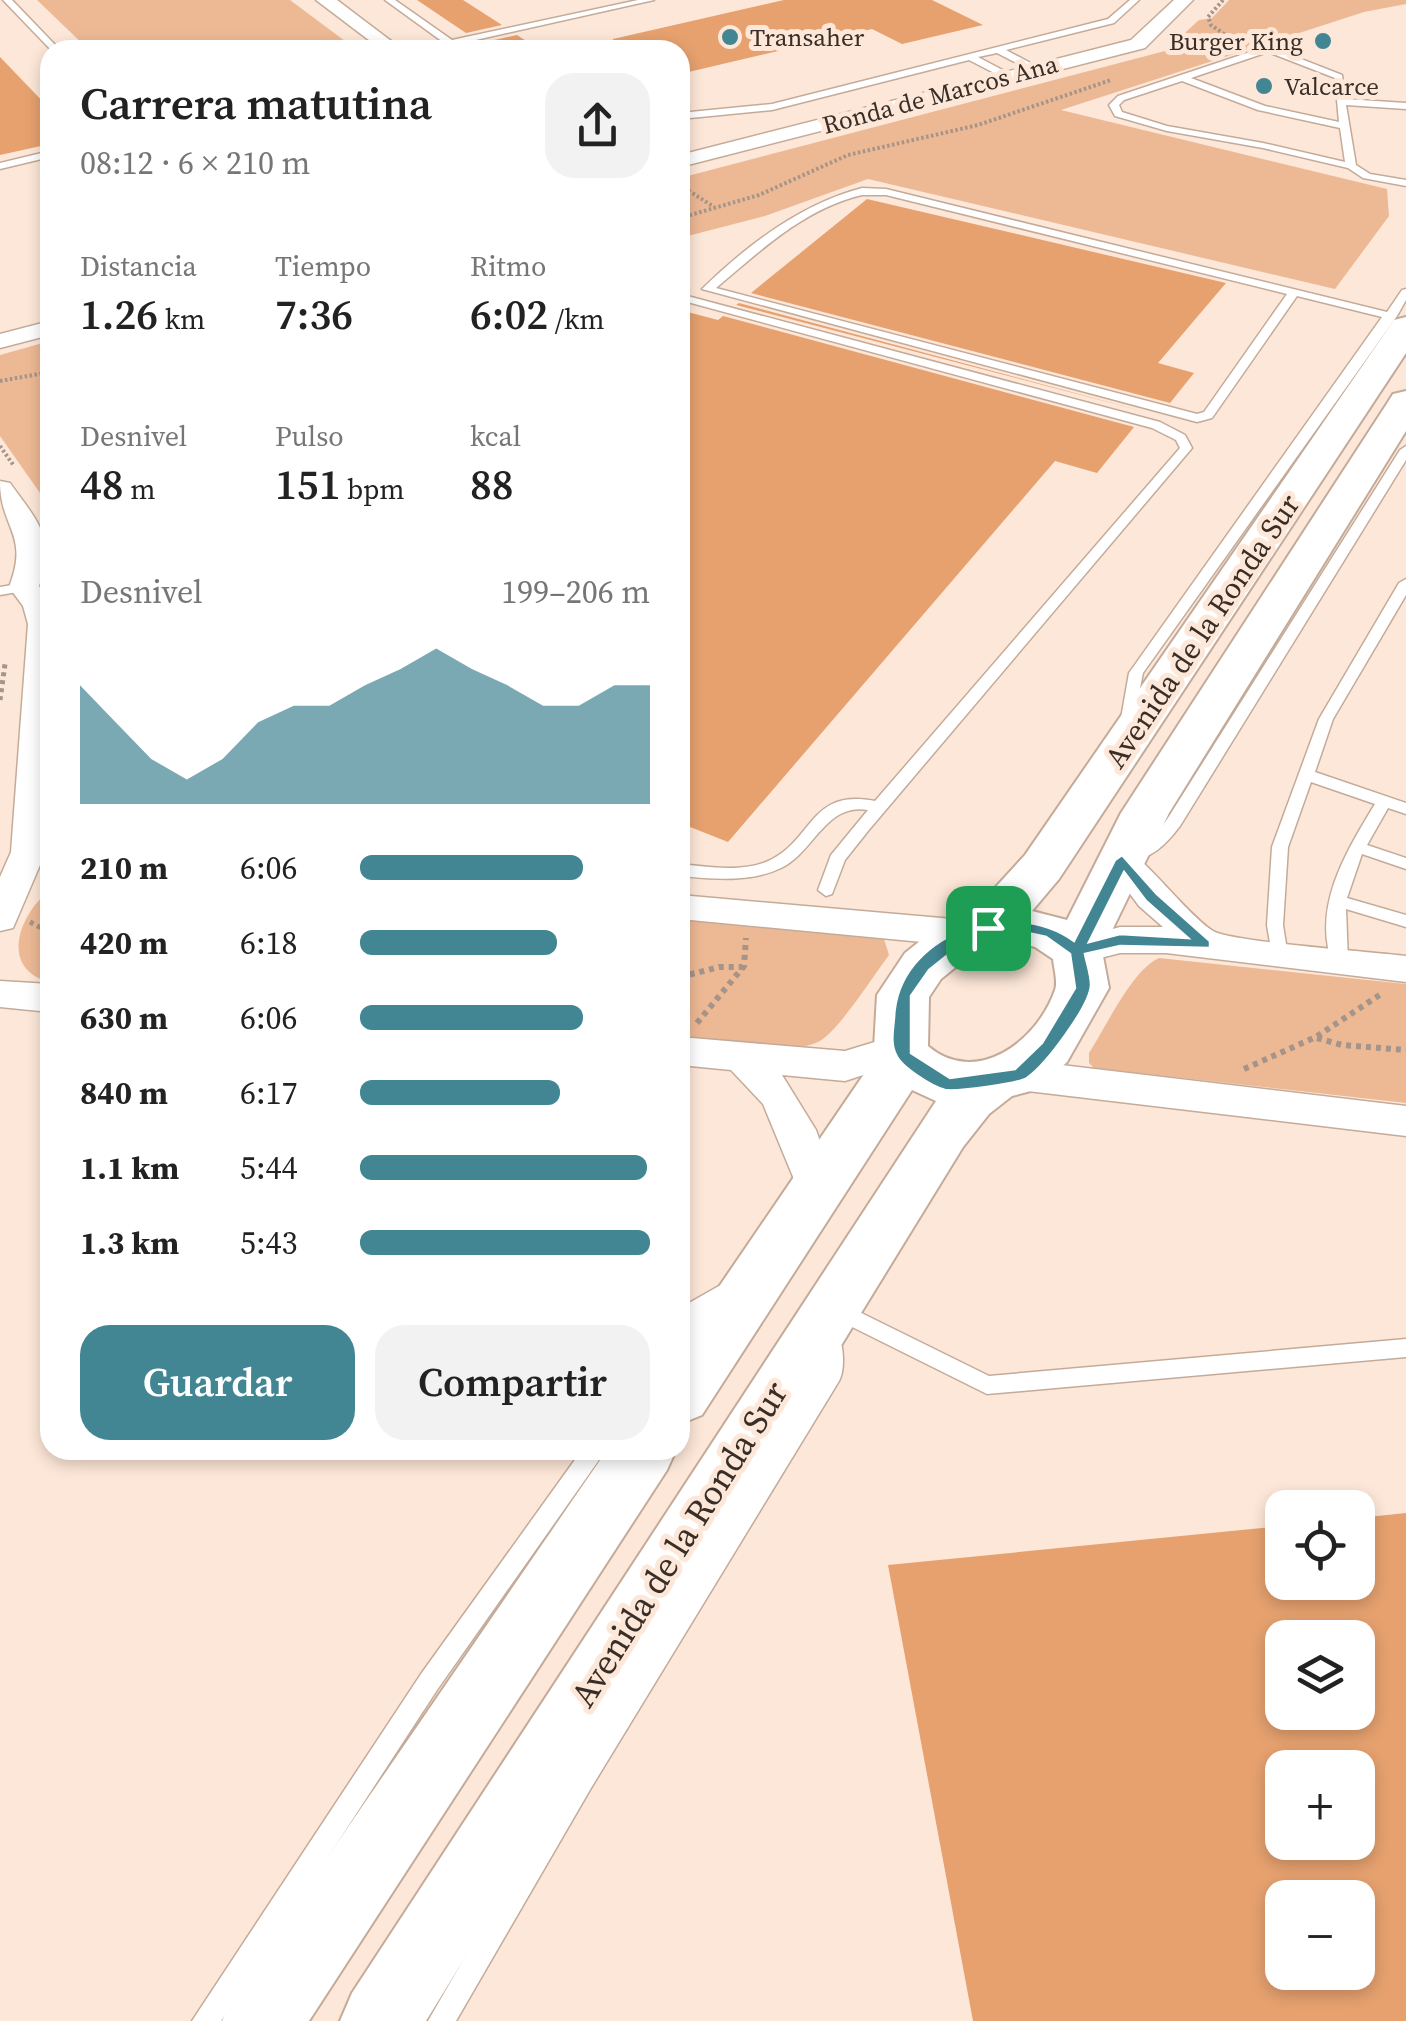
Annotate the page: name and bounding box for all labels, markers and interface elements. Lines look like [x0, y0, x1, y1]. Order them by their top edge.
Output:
place label: Transaher [750, 20, 865, 54]
place label: Burger King [1169, 24, 1303, 58]
marker: Transaher [719, 26, 741, 48]
marker: Burger King [1312, 30, 1334, 52]
street label: Ronda de Marcos Ana [819, 46, 1062, 142]
place label: Valcarce [1284, 69, 1379, 103]
text: Carrera matutina [80, 72, 432, 134]
button: share [545, 73, 650, 178]
marker: Valcarce [1253, 75, 1275, 97]
text: 08:12 · 6 × 210 m [80, 141, 310, 185]
text: Distancia [80, 247, 197, 285]
text: Tiempo [275, 247, 371, 285]
text: Ritmo [470, 247, 546, 285]
text: 1.26 [80, 285, 158, 343]
text: 7:36 [275, 285, 353, 343]
text: 6:02 [470, 285, 548, 343]
text: km [158, 300, 205, 338]
text: /km [548, 300, 604, 338]
text: Desnivel [80, 417, 187, 455]
text: Pulso [275, 417, 344, 455]
text: kcal [470, 417, 521, 455]
text: 48 [80, 455, 124, 513]
text: 151 [275, 455, 341, 513]
text: 88 [470, 455, 514, 513]
text: m [124, 470, 155, 508]
text: bpm [341, 470, 404, 508]
street label: Avenida de la Ronda Sur [1095, 486, 1309, 776]
text: Desnivel [80, 570, 202, 614]
text: 199–206 m [501, 570, 650, 614]
text: 210 m [80, 846, 168, 890]
text: 6:06 [240, 846, 298, 890]
pin [946, 886, 1031, 971]
icon: arrive [961, 901, 1016, 956]
text: 420 m [80, 921, 168, 965]
text: 6:18 [240, 921, 298, 965]
text: 630 m [80, 996, 168, 1040]
text: 6:06 [240, 996, 298, 1040]
text: 840 m [80, 1071, 168, 1115]
text: 6:17 [240, 1071, 298, 1115]
text: 1.1 km [80, 1146, 179, 1190]
text: 5:44 [240, 1146, 298, 1190]
text: 1.3 km [80, 1221, 179, 1265]
text: 5:43 [240, 1221, 298, 1265]
button: Guardar [80, 1325, 355, 1440]
button: Compartir [375, 1325, 650, 1440]
street label: Avenida de la Ronda Sur [559, 1372, 799, 1716]
map controls [1265, 1490, 1375, 1990]
button: locate [1265, 1490, 1375, 1600]
button: layers [1265, 1620, 1375, 1730]
button: + [1265, 1750, 1375, 1860]
button: − [1265, 1880, 1375, 1990]

